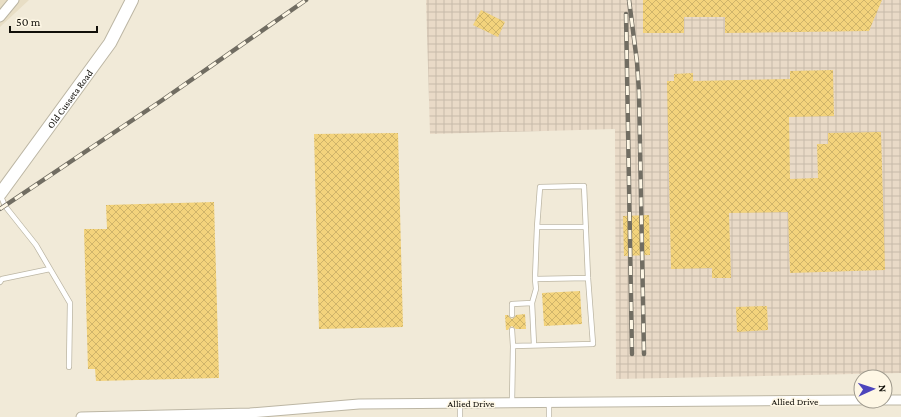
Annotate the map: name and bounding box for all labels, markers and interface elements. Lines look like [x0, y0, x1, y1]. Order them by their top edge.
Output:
scale bar [10, 8, 97, 34]
text: 50 m [16, 15, 41, 29]
street label: Old Cusseta Road [45, 67, 95, 130]
north arrow [853, 369, 893, 409]
text: N [877, 384, 889, 393]
street label: Allied Drive [772, 396, 819, 407]
street label: Allied Drive [448, 398, 495, 409]

